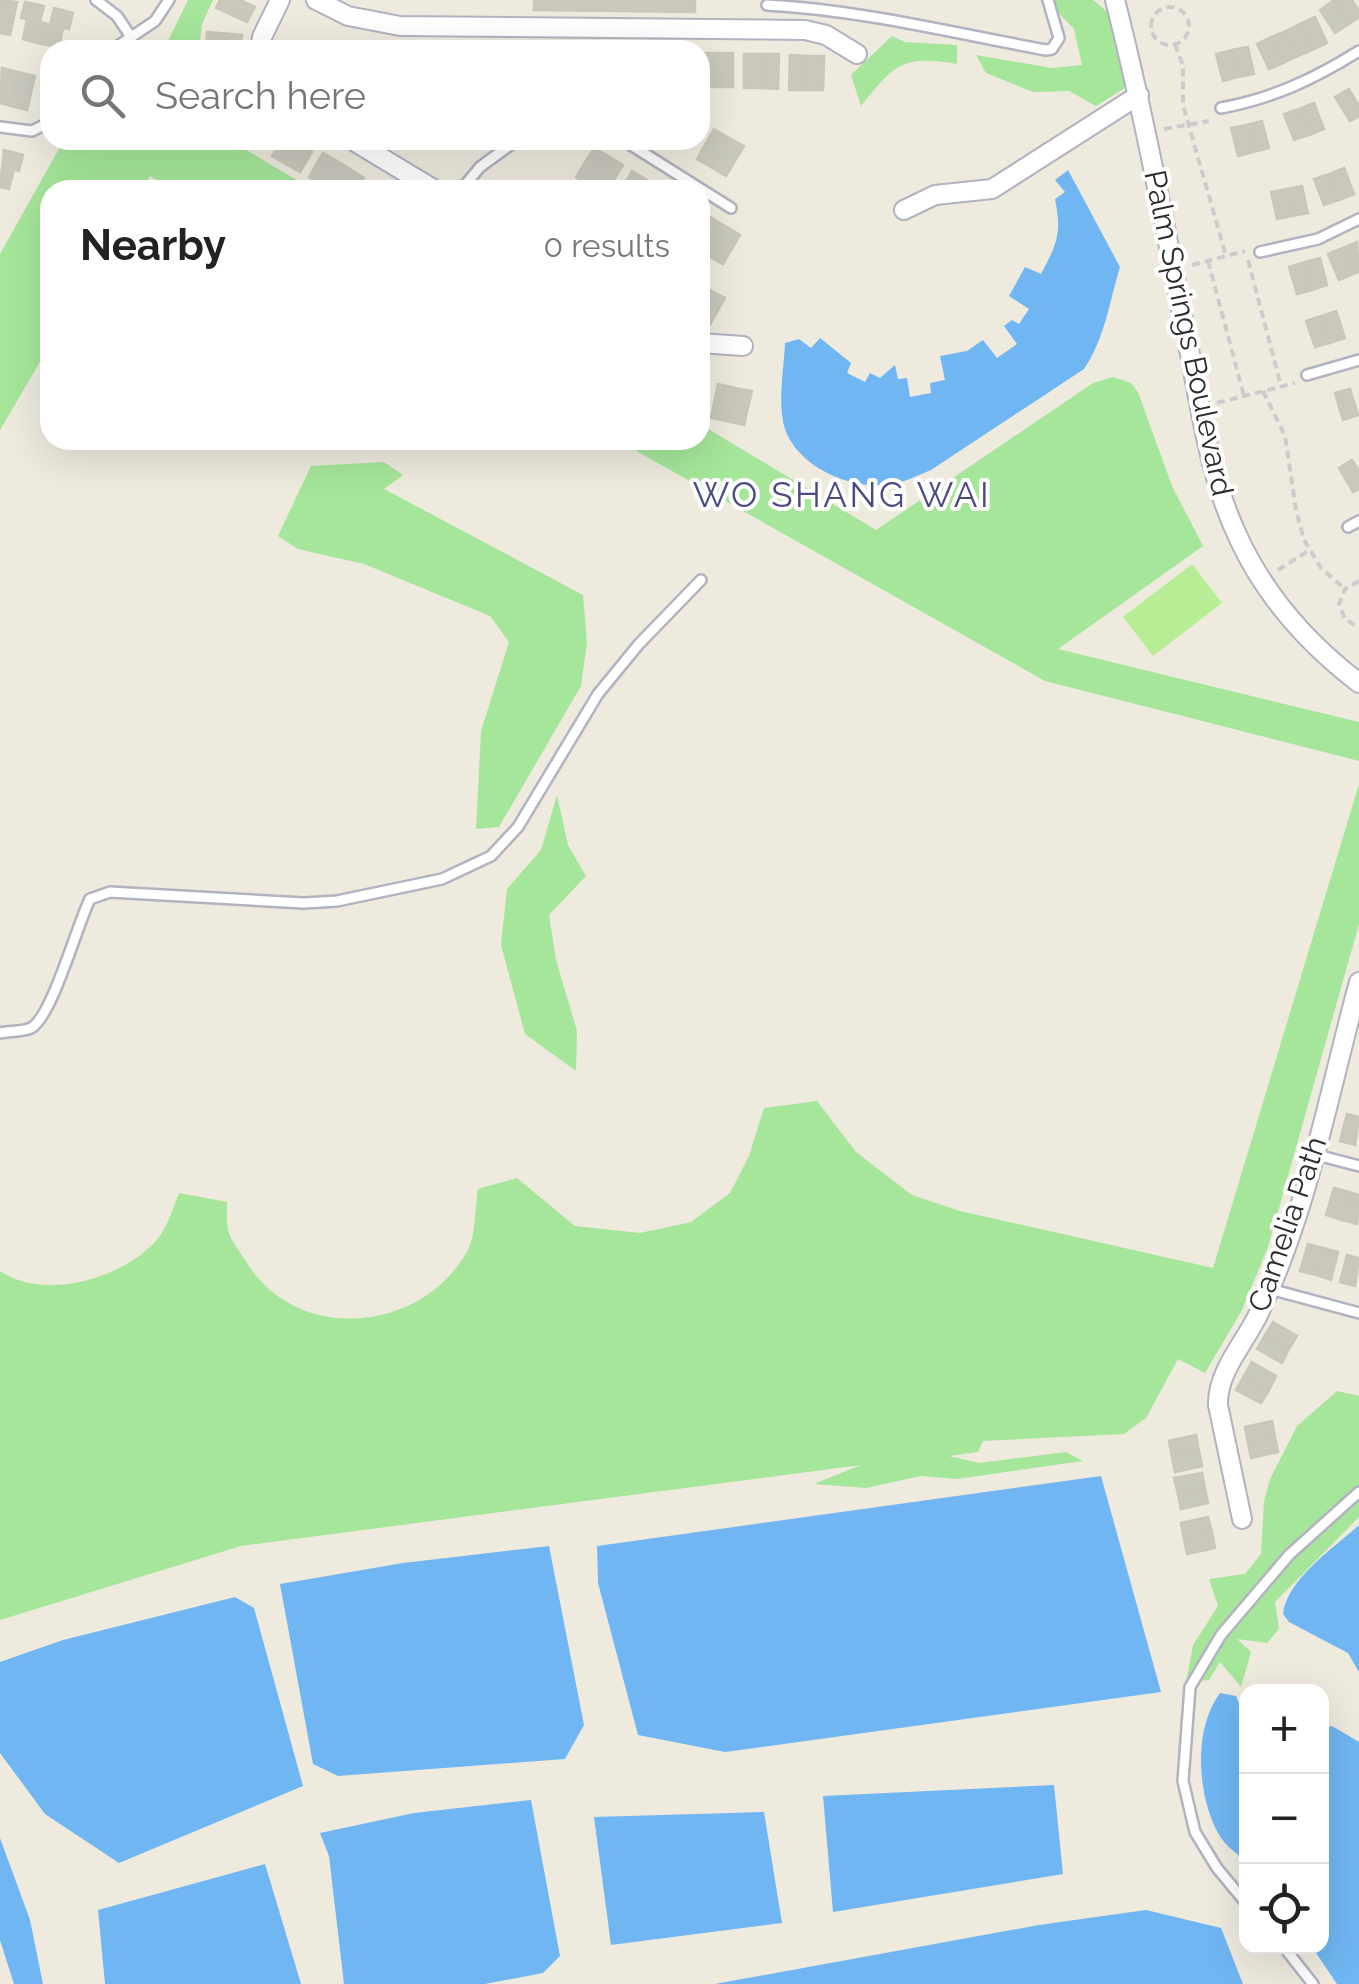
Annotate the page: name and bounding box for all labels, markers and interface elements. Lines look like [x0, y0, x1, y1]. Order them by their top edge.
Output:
search box [40, 40, 710, 150]
icon: search [75, 68, 130, 123]
text: Search here [155, 73, 366, 118]
street label: Palm Springs Boulevard [1137, 167, 1241, 499]
text: Nearby [80, 221, 226, 270]
text: 0 results [543, 227, 670, 264]
district label: WO SHANG WAI [693, 474, 991, 515]
street label: Camelia Path [1241, 1132, 1333, 1316]
map controls [1239, 1684, 1329, 1954]
button: + [1239, 1684, 1329, 1774]
button: − [1239, 1774, 1329, 1864]
button: locate [1239, 1864, 1329, 1954]

